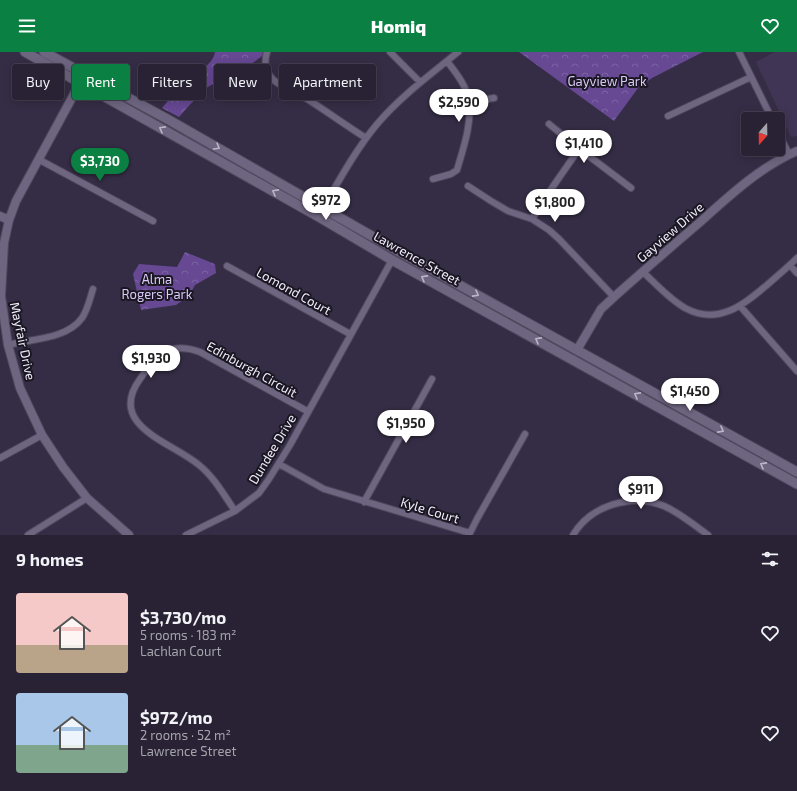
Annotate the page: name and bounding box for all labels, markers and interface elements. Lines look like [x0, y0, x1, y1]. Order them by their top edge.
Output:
icon: menu [16, 15, 38, 37]
text: Homiq [371, 15, 426, 37]
icon: heart [759, 15, 781, 37]
chip: Buy [12, 64, 64, 100]
chip: Rent [72, 64, 130, 100]
chip: Filters [138, 64, 206, 100]
chip: New [214, 64, 271, 100]
chip: Apartment [279, 64, 376, 100]
park label: Gayview Park [567, 73, 647, 89]
pin: $2,590 [426, 89, 492, 123]
text: $2,590 [438, 94, 480, 110]
north arrow [741, 112, 785, 156]
map controls [741, 112, 785, 156]
one-way arrow [159, 126, 166, 133]
pin: $1,410 [551, 130, 617, 164]
text: $1,410 [565, 135, 603, 151]
one-way arrow [213, 143, 220, 150]
pin: $3,730 [67, 148, 133, 182]
text: $3,730 [80, 153, 120, 169]
pin: $972 [302, 187, 350, 221]
pin: $1,800 [522, 189, 588, 223]
one-way arrow [272, 190, 279, 197]
text: $972 [311, 192, 341, 208]
text: $1,800 [535, 194, 575, 210]
street label: Gayview Drive [633, 199, 707, 265]
street label: Lawrence Street [371, 228, 463, 288]
street label: Lomond Court [254, 264, 334, 318]
park label: Alma Rogers Park [122, 271, 193, 302]
one-way arrow [421, 275, 429, 282]
one-way arrow [472, 289, 479, 296]
street label: Mayfair Drive [7, 300, 39, 382]
street label: Edinburgh Circuit [204, 338, 300, 400]
one-way arrow [535, 338, 543, 345]
pin: $1,930 [118, 345, 184, 379]
text: $1,930 [131, 350, 171, 366]
pin: $1,450 [657, 378, 723, 412]
text: $1,450 [670, 383, 710, 399]
one-way arrow [634, 392, 641, 400]
pin: $1,950 [373, 410, 439, 444]
street label: Dundee Drive [245, 411, 299, 487]
text: $1,950 [386, 415, 426, 431]
one-way arrow [717, 426, 725, 433]
one-way arrow [760, 463, 767, 470]
pin: $911 [617, 476, 665, 510]
text: $911 [628, 481, 654, 497]
street label: Kyle Court [399, 494, 461, 526]
icon: filters [759, 548, 781, 570]
text: 9 homes [16, 549, 84, 569]
text: $3,730/mo [140, 607, 226, 627]
icon: home [48, 609, 96, 657]
icon: heart [759, 622, 781, 644]
text: 5 rooms · 183 m² [140, 627, 237, 643]
text: Lachlan Court [140, 643, 222, 659]
text: $972/mo [140, 707, 213, 727]
icon: home [48, 709, 96, 757]
icon: heart [759, 722, 781, 744]
text: 2 rooms · 52 m² [140, 727, 231, 743]
text: Lawrence Street [140, 743, 236, 759]

